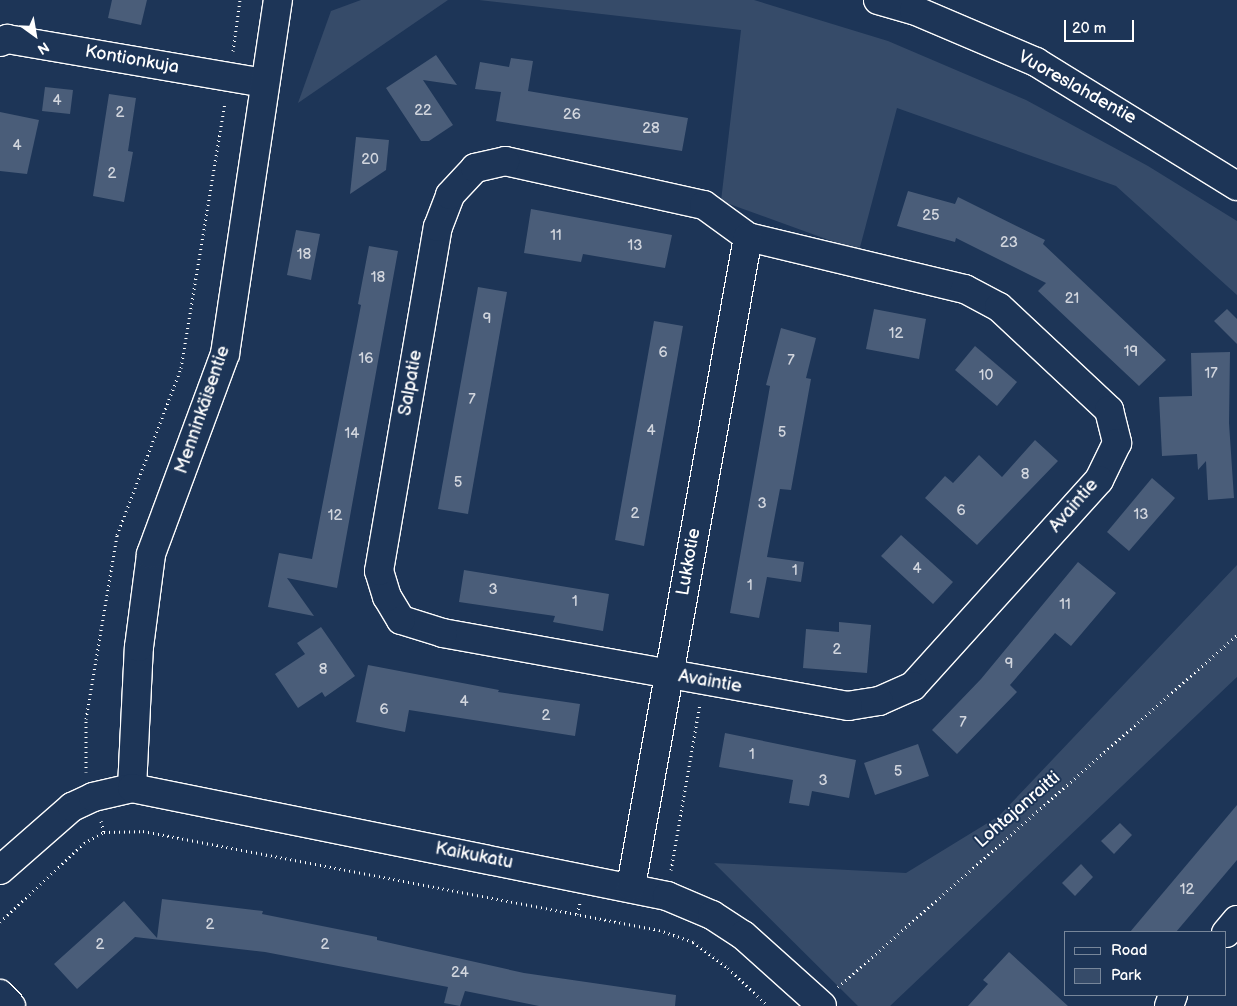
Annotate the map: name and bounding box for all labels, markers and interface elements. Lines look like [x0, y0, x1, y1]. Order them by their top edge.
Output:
north arrow [10, 10, 60, 60]
scale bar [1067, 10, 1137, 42]
text: 20 m [1072, 19, 1106, 38]
text: N [34, 38, 52, 58]
street label: Kontionkuja [83, 41, 181, 79]
street label: Vuoreslahdentie [1014, 47, 1140, 129]
house number: 4 [52, 92, 62, 110]
house number: 22 [414, 102, 432, 120]
house number: 2 [116, 104, 124, 122]
house number: 26 [563, 106, 581, 124]
house number: 28 [642, 120, 660, 138]
house number: 4 [12, 137, 22, 155]
house number: 20 [361, 151, 379, 169]
house number: 2 [108, 165, 116, 183]
house number: 25 [922, 207, 940, 225]
house number: 11 [550, 227, 562, 245]
house number: 23 [1000, 234, 1018, 252]
house number: 13 [627, 237, 643, 255]
house number: 18 [297, 246, 311, 264]
house number: 18 [371, 269, 385, 287]
house number: 21 [1065, 290, 1079, 308]
house number: 9 [483, 310, 491, 328]
house number: 12 [889, 325, 903, 343]
street label: Menninkäisentie [171, 343, 235, 477]
house number: 19 [1124, 343, 1138, 361]
house number: 6 [658, 344, 668, 362]
street label: Salpatie [395, 349, 427, 417]
house number: 16 [359, 350, 373, 368]
house number: 7 [787, 352, 795, 370]
house number: 17 [1204, 365, 1218, 383]
house number: 10 [979, 367, 993, 385]
house number: 7 [468, 391, 476, 409]
house number: 4 [646, 422, 656, 440]
house number: 5 [778, 424, 786, 442]
house number: 14 [345, 425, 359, 443]
house number: 8 [1021, 466, 1029, 484]
house number: 5 [454, 474, 462, 492]
street label: Avaintie [1045, 475, 1103, 537]
house number: 3 [757, 495, 767, 513]
house number: 6 [956, 502, 966, 520]
house number: 2 [631, 505, 639, 523]
house number: 13 [1133, 506, 1149, 524]
house number: 12 [328, 507, 342, 525]
street label: Lukkotie [672, 527, 706, 597]
house number: 4 [912, 560, 922, 578]
house number: 1 [792, 562, 798, 580]
house number: 1 [747, 577, 753, 595]
house number: 3 [488, 581, 498, 599]
house number: 1 [572, 593, 578, 611]
house number: 11 [1059, 596, 1071, 614]
house number: 2 [833, 641, 841, 659]
house number: 9 [1005, 655, 1013, 673]
house number: 8 [319, 661, 327, 679]
street label: Avaintie [677, 666, 743, 698]
house number: 4 [459, 693, 469, 711]
house number: 6 [379, 701, 389, 719]
house number: 2 [542, 707, 550, 725]
house number: 7 [959, 714, 967, 732]
house number: 1 [749, 746, 755, 764]
house number: 5 [894, 763, 902, 781]
street label: Lohtajanraitti [971, 767, 1065, 853]
house number: 3 [818, 772, 828, 790]
street label: Kaikukatu [433, 838, 515, 874]
house number: 12 [1180, 881, 1194, 899]
house number: 2 [206, 916, 214, 934]
legend [1064, 931, 1227, 996]
house number: 2 [96, 936, 104, 954]
house number: 2 [321, 936, 329, 954]
text: Road [1111, 941, 1147, 960]
house number: 24 [451, 964, 469, 982]
text: Park [1111, 966, 1141, 985]

